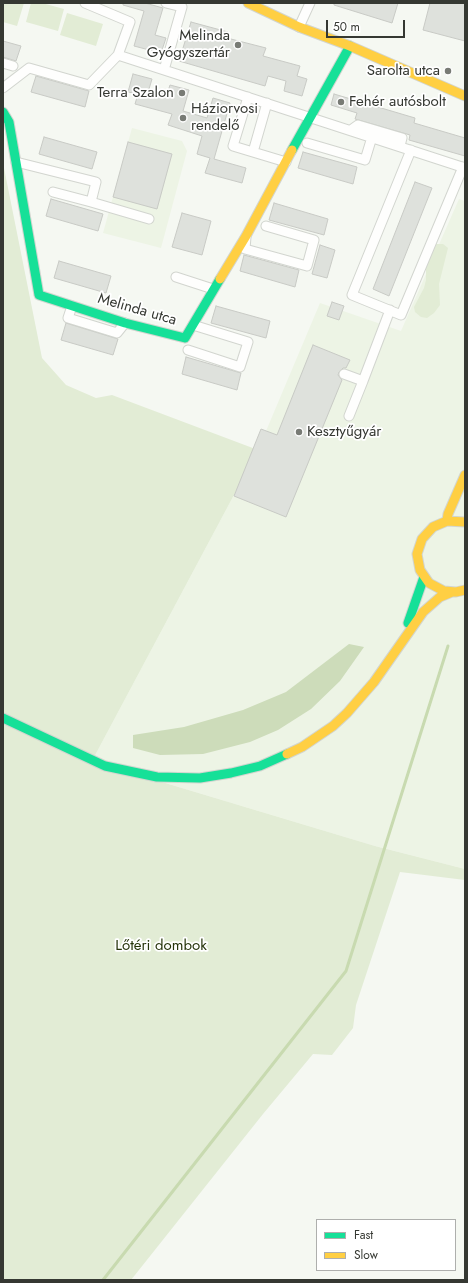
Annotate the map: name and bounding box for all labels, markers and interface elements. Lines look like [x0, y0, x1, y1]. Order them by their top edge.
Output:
scale bar [328, 12, 407, 38]
text: 50 m [333, 18, 360, 36]
place label: Melinda Gyógyszertár [147, 27, 230, 62]
marker: Melinda Gyógyszertár [233, 40, 243, 50]
place label: Sarolta utca [367, 62, 440, 80]
marker: Sarolta utca [443, 66, 453, 76]
place label: Terra Szalon [97, 84, 174, 102]
marker: Terra Szalon [177, 88, 187, 98]
place label: Fehér autósbolt [349, 93, 446, 111]
marker: Fehér autósbolt [336, 97, 346, 107]
place label: Háziorvosi rendelő [191, 100, 258, 135]
marker: Háziorvosi rendelő [178, 113, 188, 123]
street label: Melinda utca [95, 290, 179, 330]
place label: Kesztyűgyár [307, 423, 381, 441]
marker: Kesztyűgyár [294, 427, 304, 437]
park label: Lőtéri dombok [115, 937, 207, 955]
legend [316, 1219, 456, 1271]
text: Fast [354, 1226, 373, 1244]
text: Slow [354, 1246, 378, 1264]

